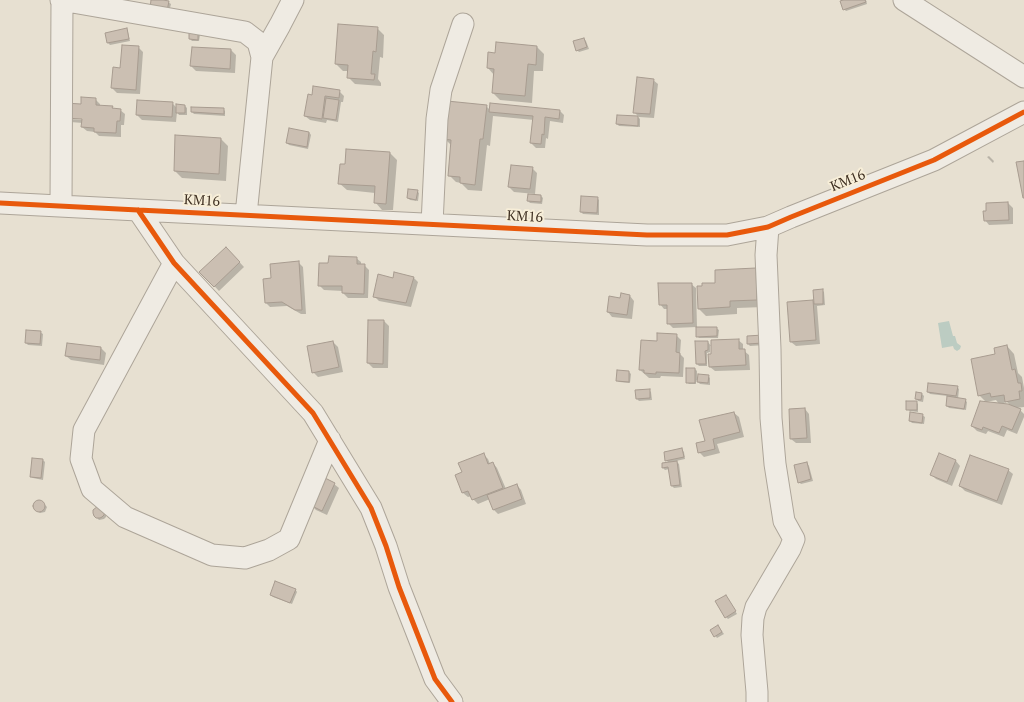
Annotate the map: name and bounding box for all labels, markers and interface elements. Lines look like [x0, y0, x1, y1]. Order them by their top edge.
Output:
street label: KM16 [828, 166, 868, 196]
street label: KM16 [184, 192, 220, 210]
street label: KM16 [507, 208, 543, 226]

